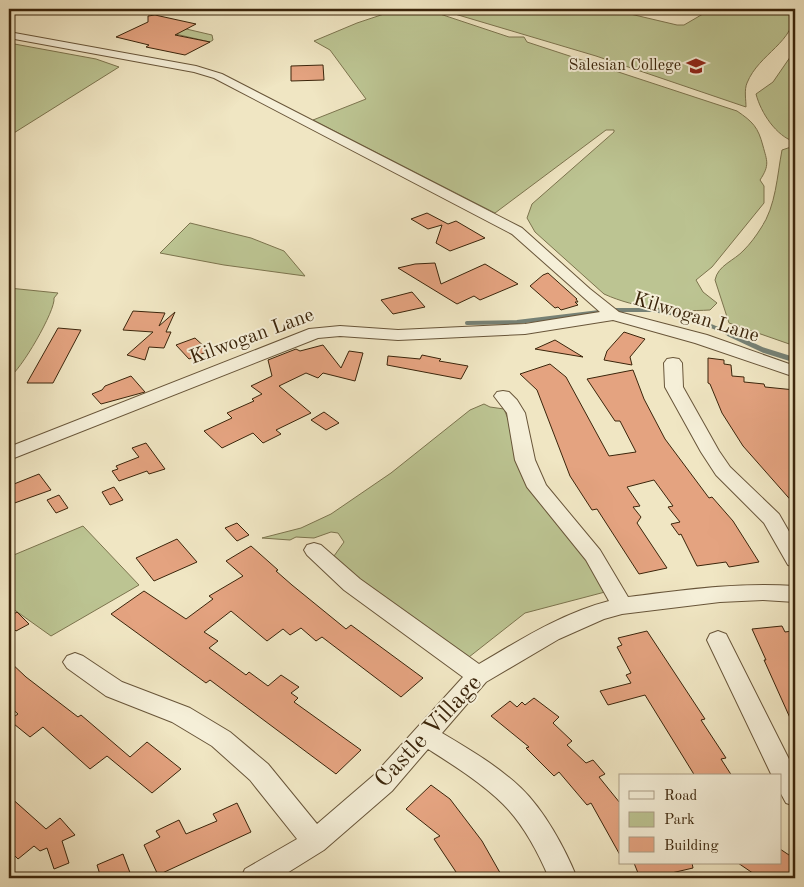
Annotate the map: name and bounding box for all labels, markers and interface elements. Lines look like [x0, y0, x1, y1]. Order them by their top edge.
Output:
school or university icon: Salesian College [685, 55, 707, 77]
place label: Salesian College [569, 58, 681, 74]
street label: Kilwogan Lane [631, 289, 761, 347]
street label: Kilwogan Lane [187, 305, 317, 369]
street label: Castle Village [371, 671, 487, 793]
legend [619, 774, 782, 864]
text: Road [664, 789, 698, 804]
text: Park [664, 813, 695, 828]
text: Building [664, 839, 719, 854]

